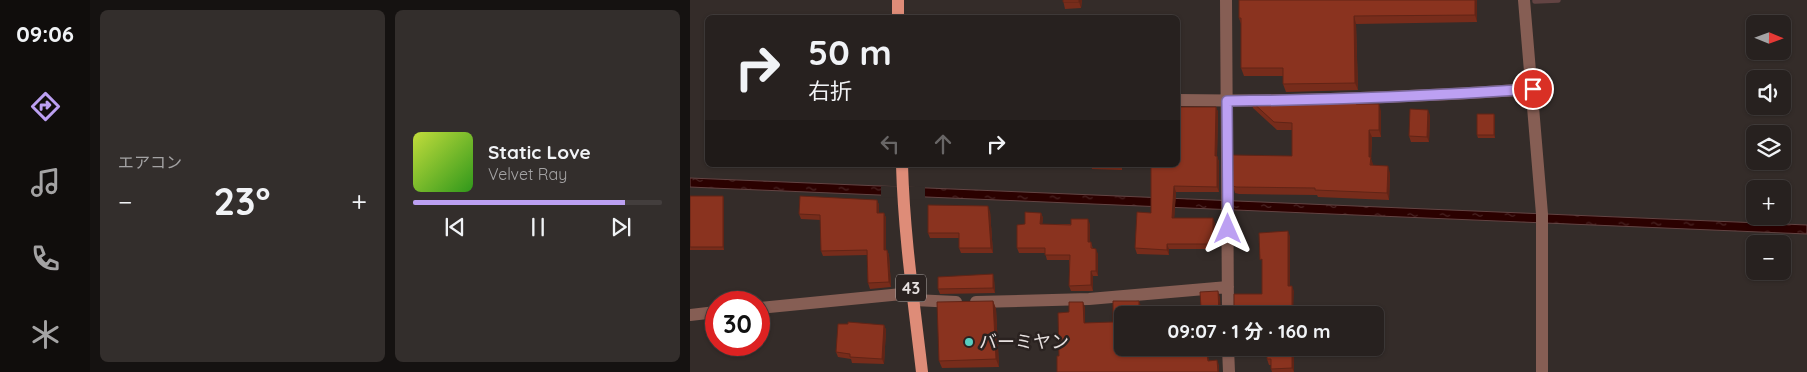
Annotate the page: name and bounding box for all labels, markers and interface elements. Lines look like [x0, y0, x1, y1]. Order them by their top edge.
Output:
north arrow [1746, 15, 1791, 60]
map controls [1746, 15, 1791, 280]
text: 09:06 [16, 20, 74, 48]
text: 50 m [808, 30, 892, 74]
icon: right [725, 35, 790, 100]
pin [1512, 68, 1554, 110]
button: sound [1746, 70, 1791, 115]
icon: arrive [1519, 75, 1547, 103]
text: 右折 [808, 77, 852, 105]
icon: directions [28, 89, 63, 124]
button: layers [1746, 125, 1791, 170]
icon: left [876, 130, 904, 158]
icon: ahead [929, 130, 957, 158]
icon: right [982, 130, 1010, 158]
text: Static Love [488, 140, 591, 164]
text: エアコン [118, 152, 182, 172]
text: Velvet Ray [488, 164, 567, 184]
icon: music [28, 165, 63, 200]
text: 23° [213, 177, 270, 225]
button: + [1746, 180, 1791, 225]
text: − [118, 184, 133, 219]
text: + [351, 184, 367, 219]
position arrow [1201, 202, 1253, 254]
icon: previous [441, 213, 469, 241]
icon: pause [524, 213, 552, 241]
icon: next [607, 213, 635, 241]
button: − [1746, 235, 1791, 280]
icon: phone [28, 241, 63, 276]
road number: 43 [896, 274, 926, 302]
speed limit sign: 30 [705, 291, 770, 356]
icon: climate [28, 317, 63, 352]
text: 09:07 · 1 分 · 160 m [1168, 319, 1330, 343]
place label: バーミヤン [979, 330, 1069, 353]
marker: バーミヤン [963, 336, 975, 348]

